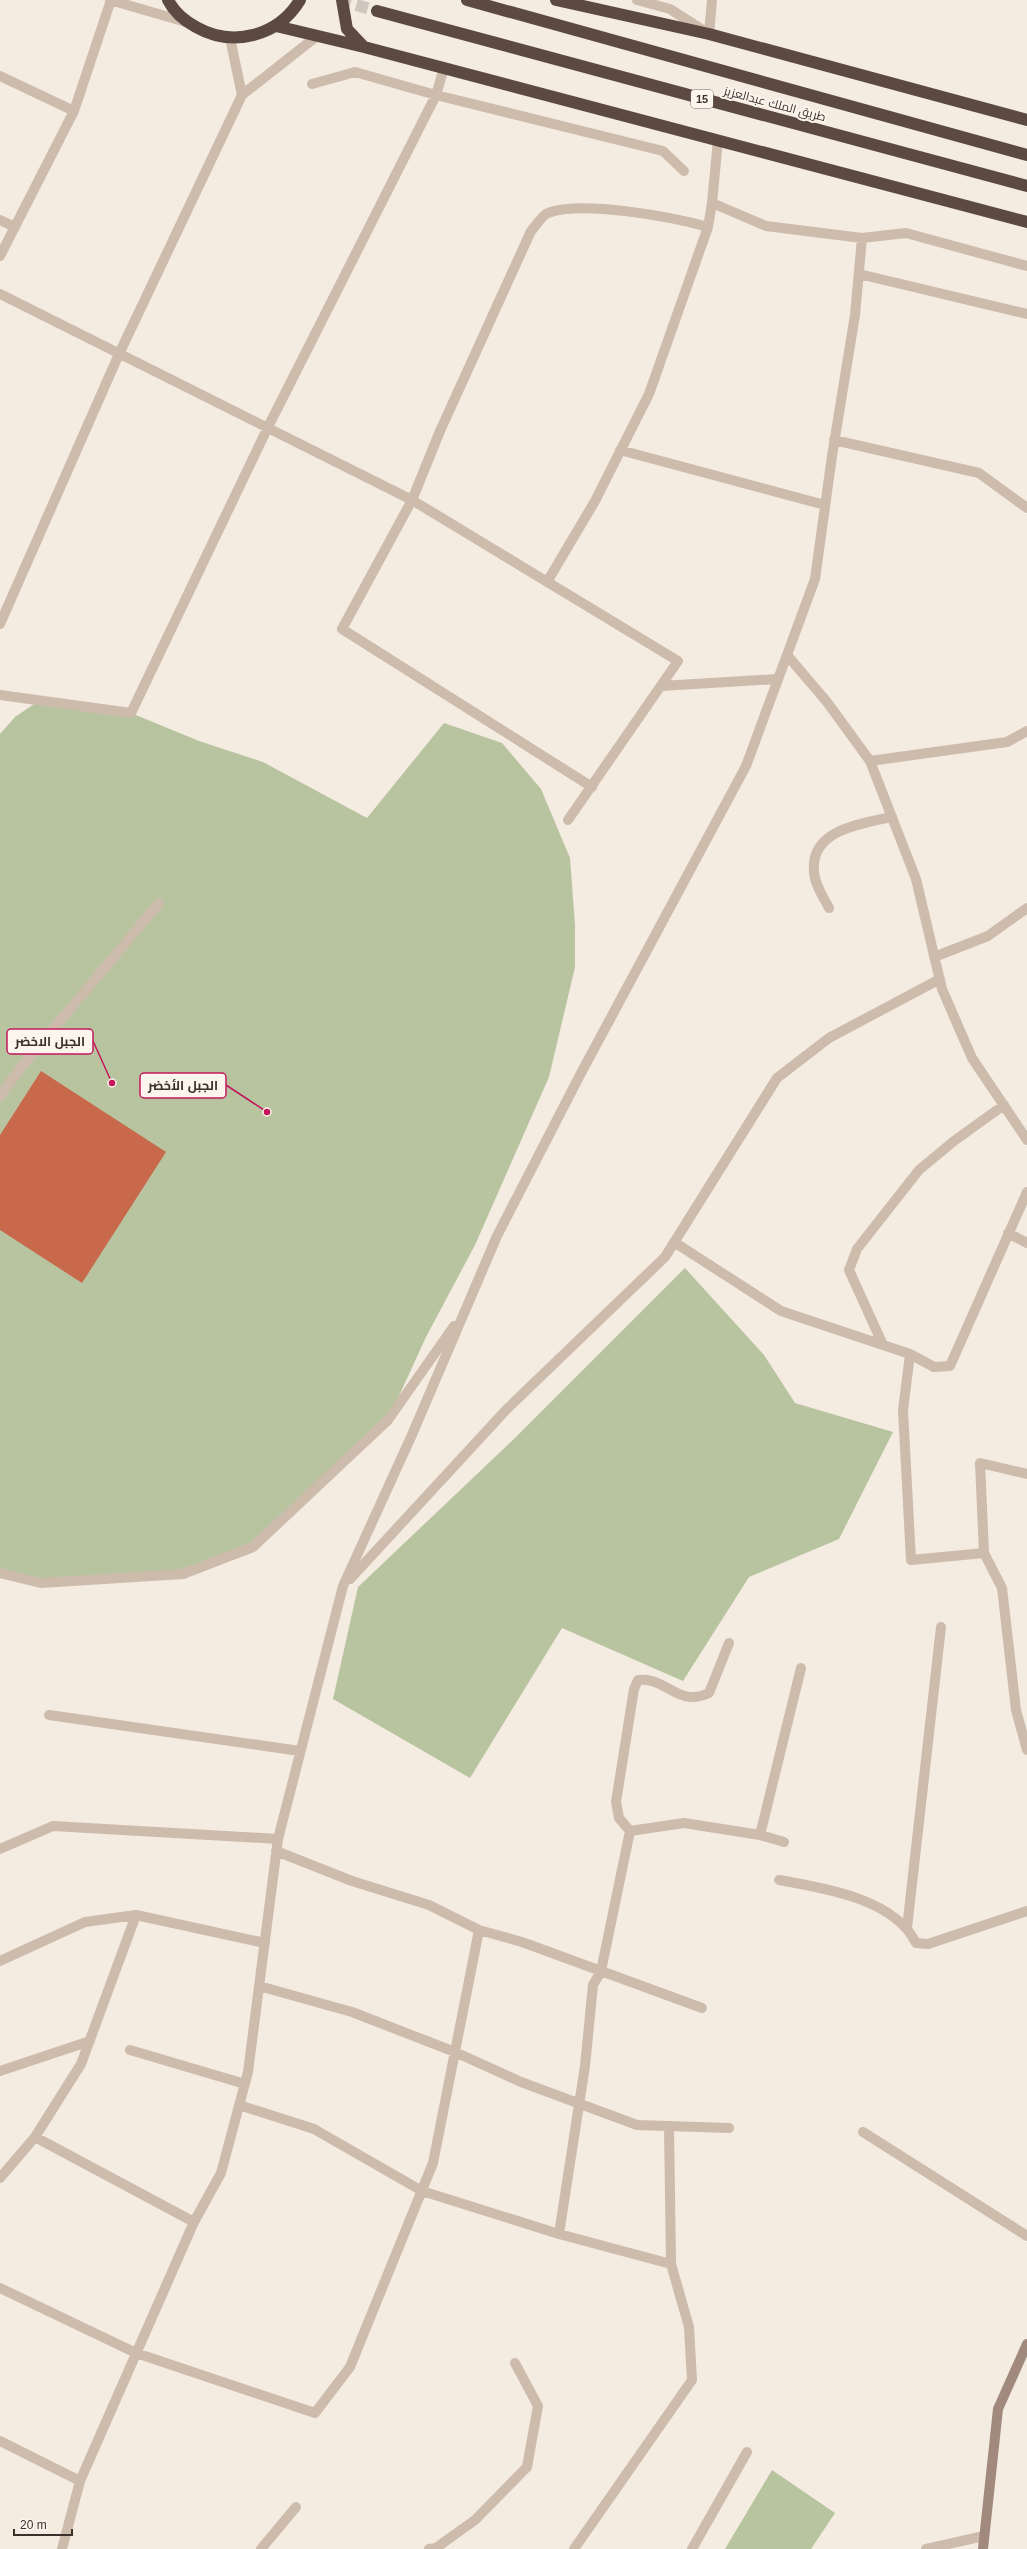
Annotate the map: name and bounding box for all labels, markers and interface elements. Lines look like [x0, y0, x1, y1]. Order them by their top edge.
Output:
street label: طريق الملك عبدالعزيز [722, 83, 827, 124]
road number: 15 [691, 90, 713, 108]
callout: الجبل الاخضر [7, 1029, 93, 1054]
text: الجبل الاخضر [14, 1034, 85, 1049]
callout: الجبل الأخضر [140, 1073, 226, 1098]
text: الجبل الأخضر [147, 1078, 218, 1093]
scale bar [14, 2511, 72, 2537]
text: 20 m [20, 2518, 47, 2532]

